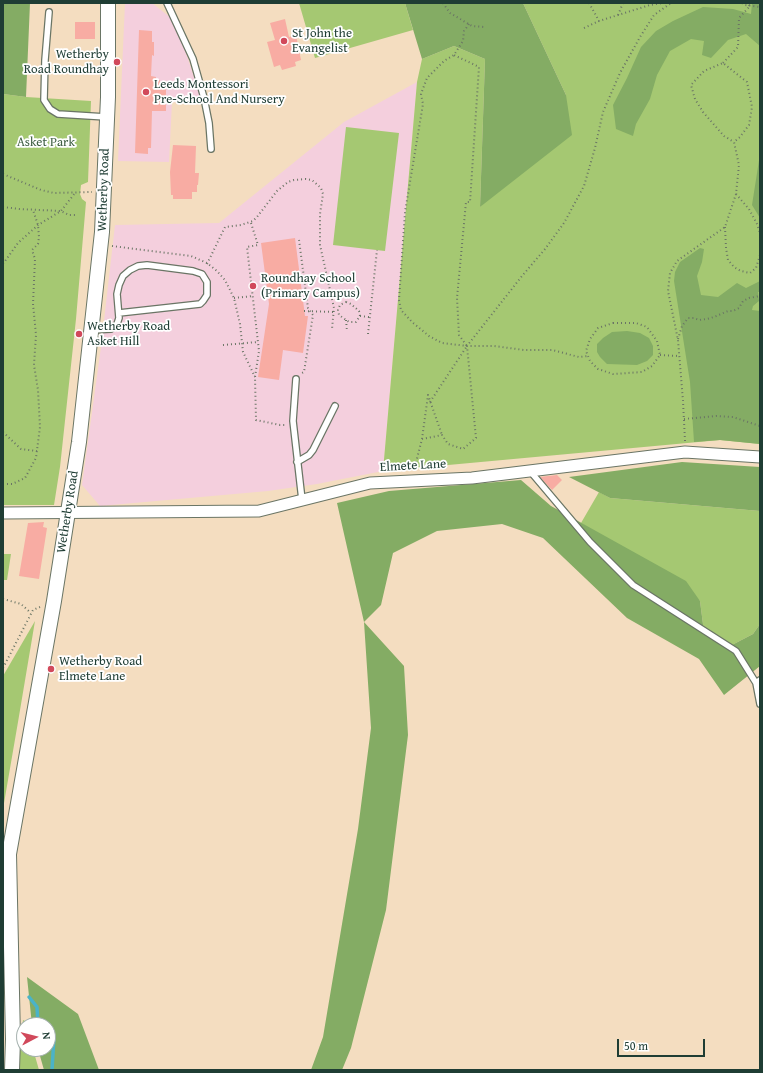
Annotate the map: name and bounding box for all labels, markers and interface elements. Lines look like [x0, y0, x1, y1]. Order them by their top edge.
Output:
place label: St John the Evangelist [292, 26, 352, 57]
marker: St John the Evangelist [279, 36, 289, 46]
place label: Wetherby Road Roundhay [24, 47, 109, 78]
marker: Wetherby Road Roundhay [112, 57, 122, 67]
place label: Leeds Montessori Pre-School And Nursery [154, 77, 285, 108]
marker: Leeds Montessori Pre-School And Nursery [141, 87, 151, 97]
park label: Asket Park [17, 135, 75, 151]
street label: Wetherby Road [95, 148, 113, 232]
place label: Roundhay School (Primary Campus) [261, 271, 360, 302]
marker: Roundhay School (Primary Campus) [248, 281, 258, 291]
place label: Wetherby Road Asket Hill [87, 319, 170, 350]
marker: Wetherby Road Asket Hill [74, 329, 84, 339]
street label: Elmete Lane [379, 456, 447, 476]
street label: Wetherby Road [54, 470, 82, 554]
place label: Wetherby Road Elmete Lane [59, 654, 142, 685]
marker: Wetherby Road Elmete Lane [46, 664, 56, 674]
north arrow [16, 1017, 56, 1057]
text: N [39, 1031, 55, 1040]
scale bar [619, 1031, 707, 1057]
text: 50 m [624, 1037, 648, 1054]

